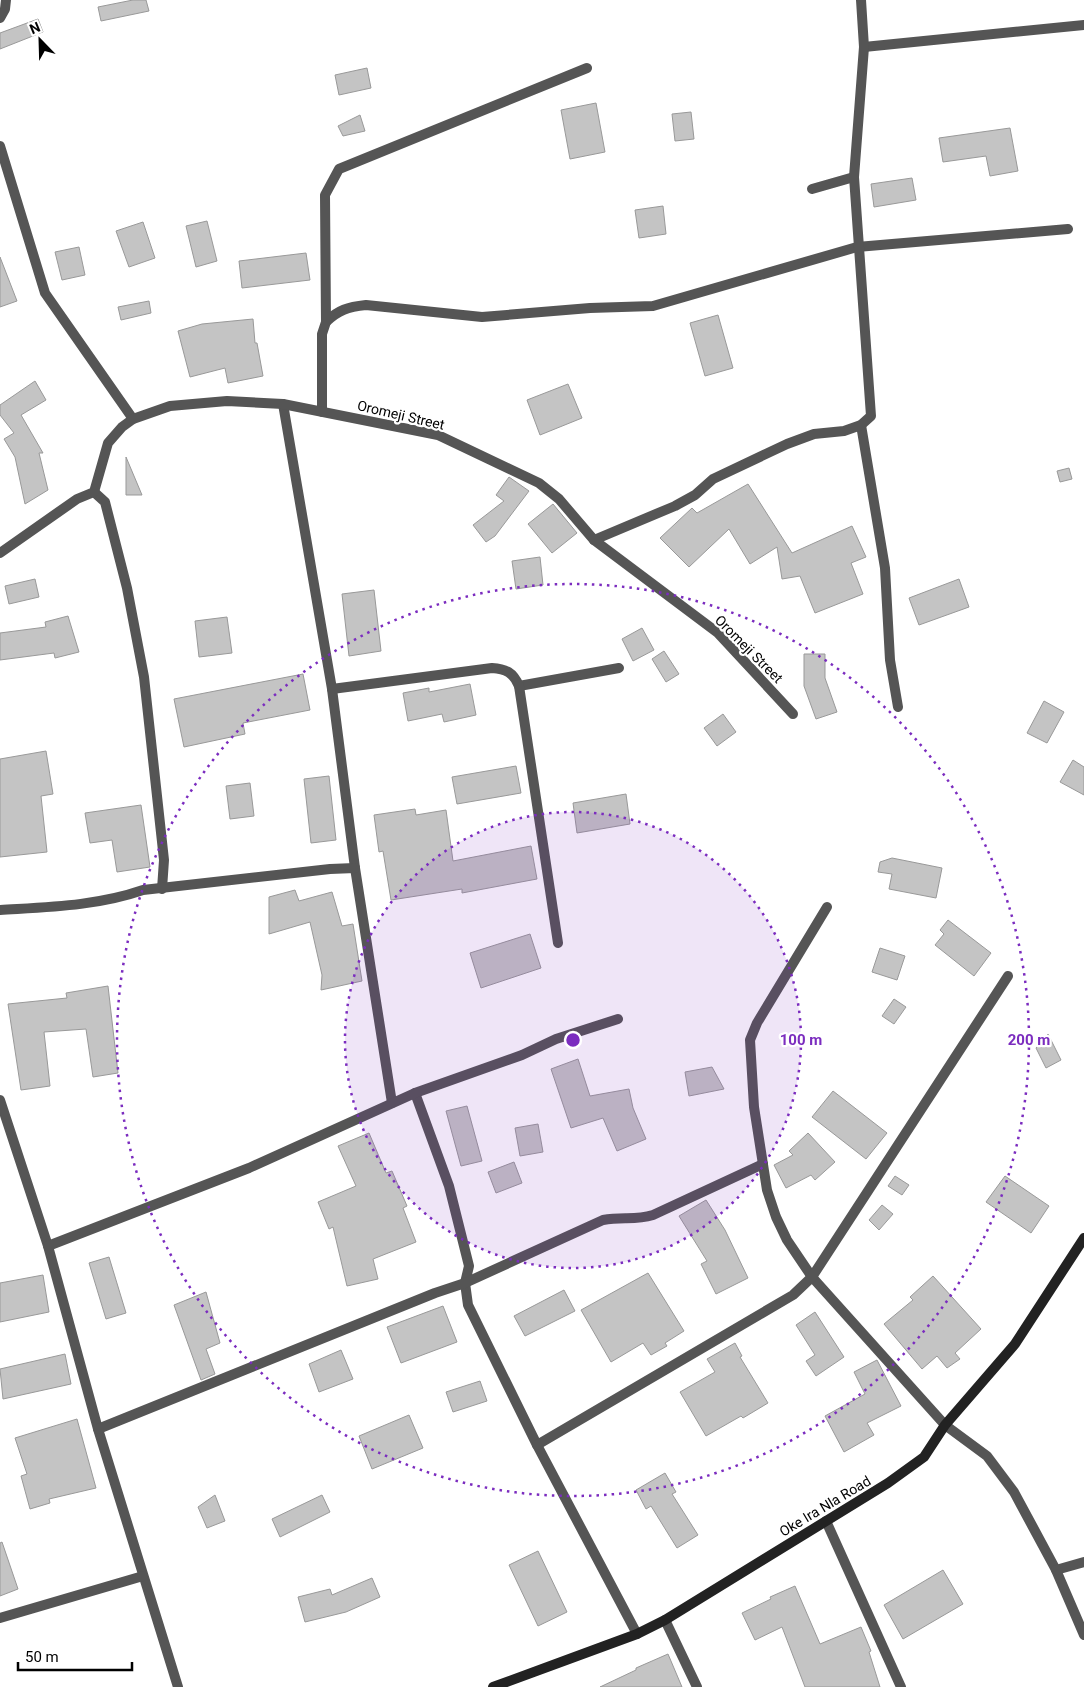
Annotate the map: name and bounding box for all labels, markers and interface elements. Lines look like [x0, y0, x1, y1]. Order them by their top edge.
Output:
north arrow [15, 15, 65, 65]
text: N [27, 19, 43, 37]
street label: Oromeji Street [356, 397, 447, 433]
street label: Oromeji Street [712, 612, 786, 686]
centre of rings [564, 1031, 582, 1049]
text: 100 m [780, 1031, 822, 1049]
text: 200 m [1008, 1031, 1050, 1049]
street label: Oke Ira Nla Road [777, 1472, 873, 1540]
scale bar [18, 1640, 131, 1672]
text: 50 m [25, 1648, 59, 1666]

